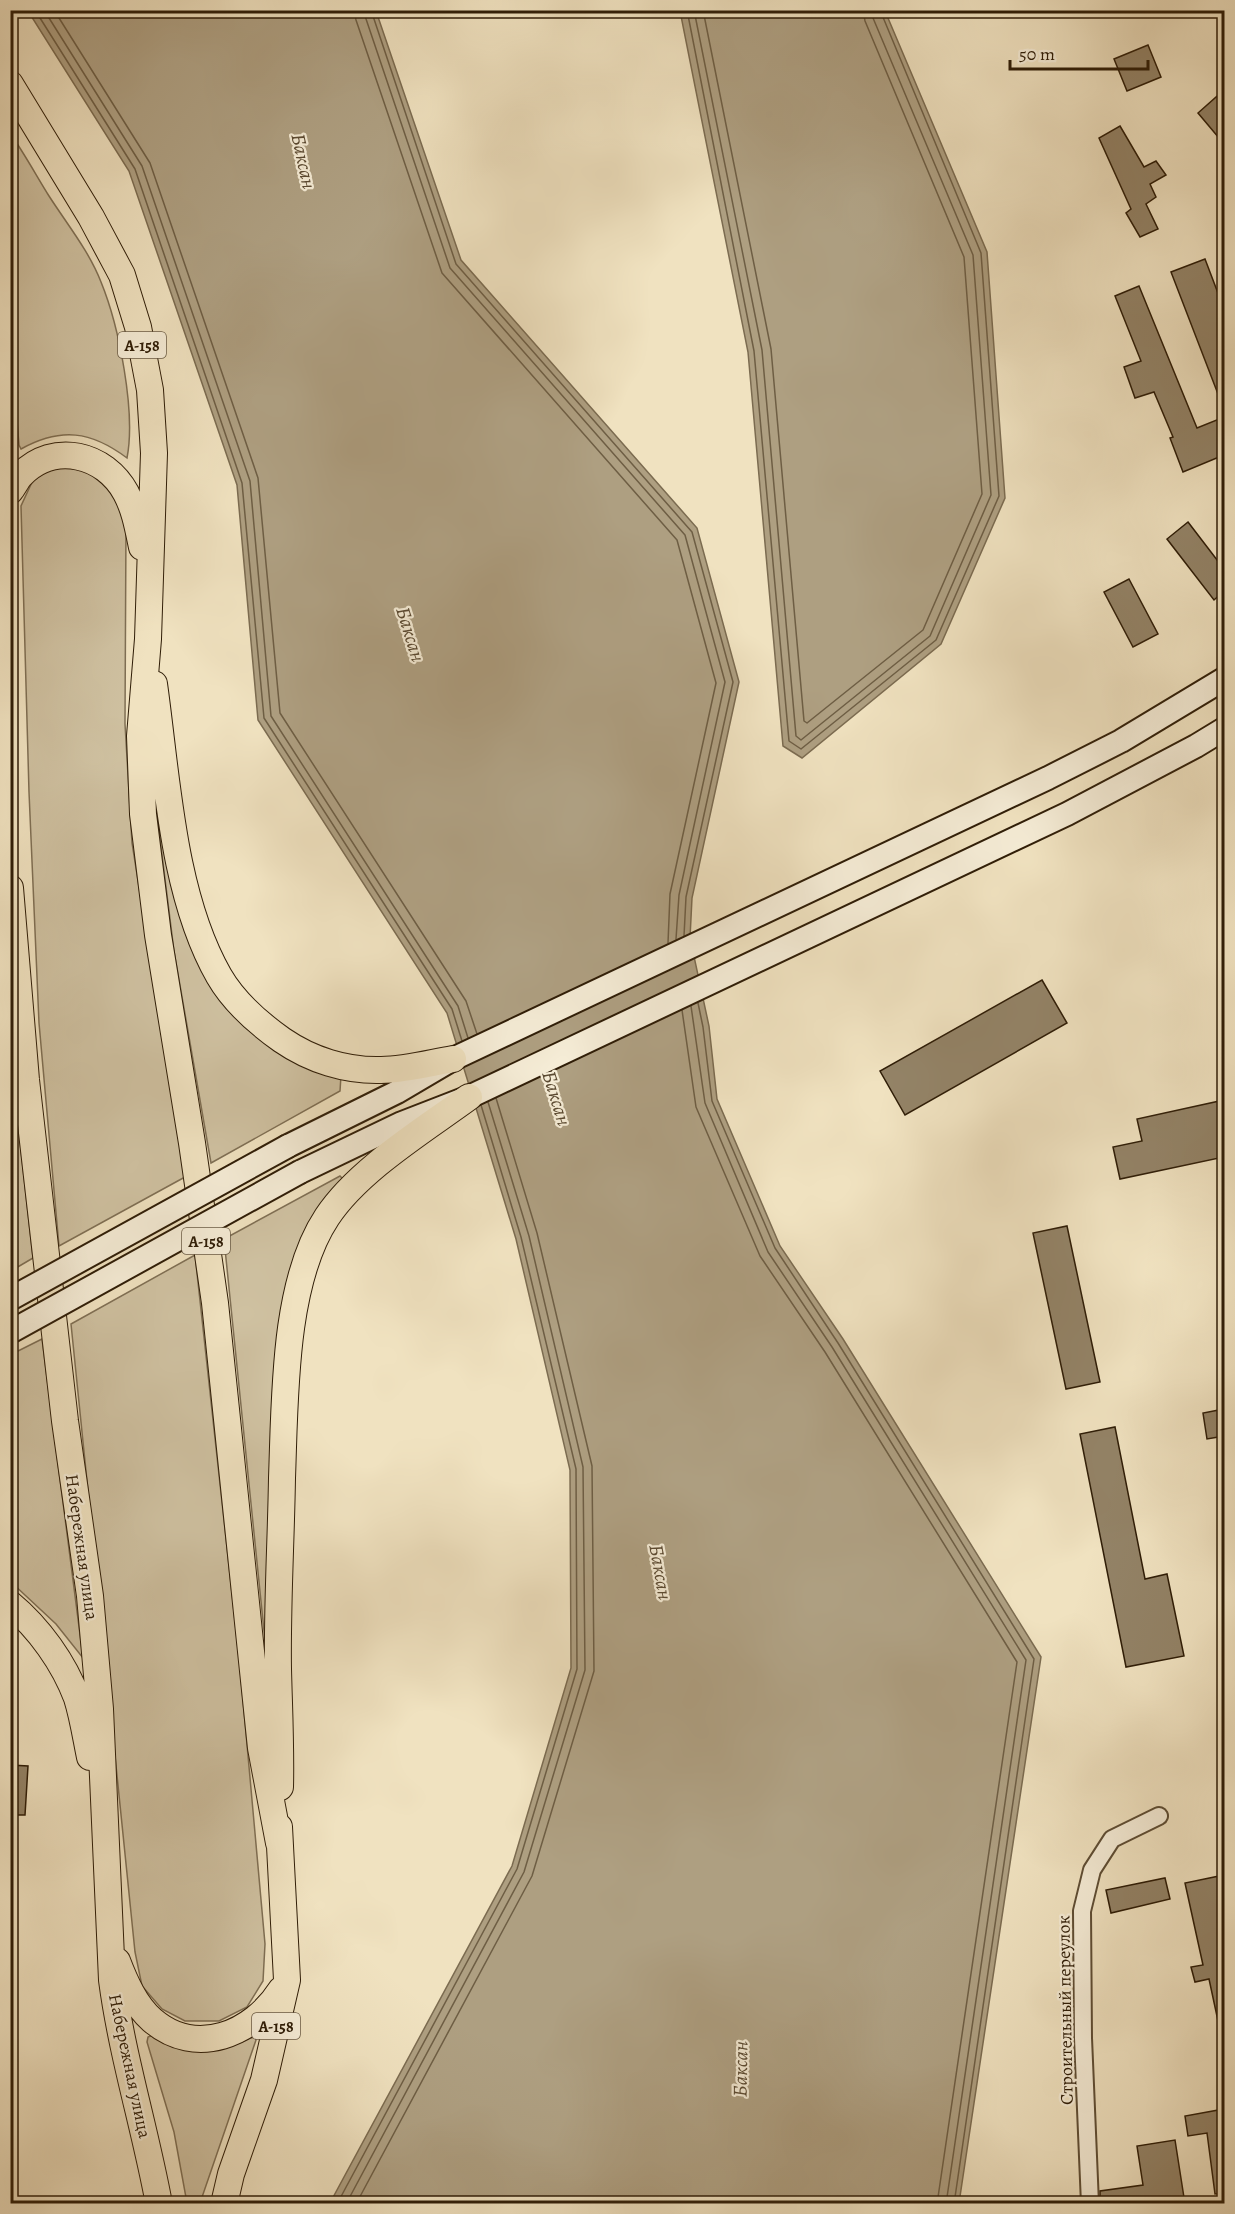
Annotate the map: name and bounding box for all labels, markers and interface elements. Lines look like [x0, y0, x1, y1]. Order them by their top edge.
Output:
scale bar [1010, 33, 1148, 71]
text: 50 m [1019, 42, 1055, 66]
water label: Баксан [284, 131, 323, 191]
road number: А-158 [118, 332, 166, 358]
water label: Баксан [389, 603, 432, 665]
water label: Баксан [535, 1067, 578, 1129]
road number: А-158 [182, 1228, 230, 1254]
street label: Набережная улица [60, 1473, 104, 1622]
water label: Баксан [642, 1542, 679, 1602]
street label: Строительный переулок [1051, 1915, 1079, 2105]
street label: Набережная улица [103, 1992, 157, 2141]
road number: А-158 [252, 2013, 300, 2039]
water label: Баксан [727, 2041, 754, 2097]

